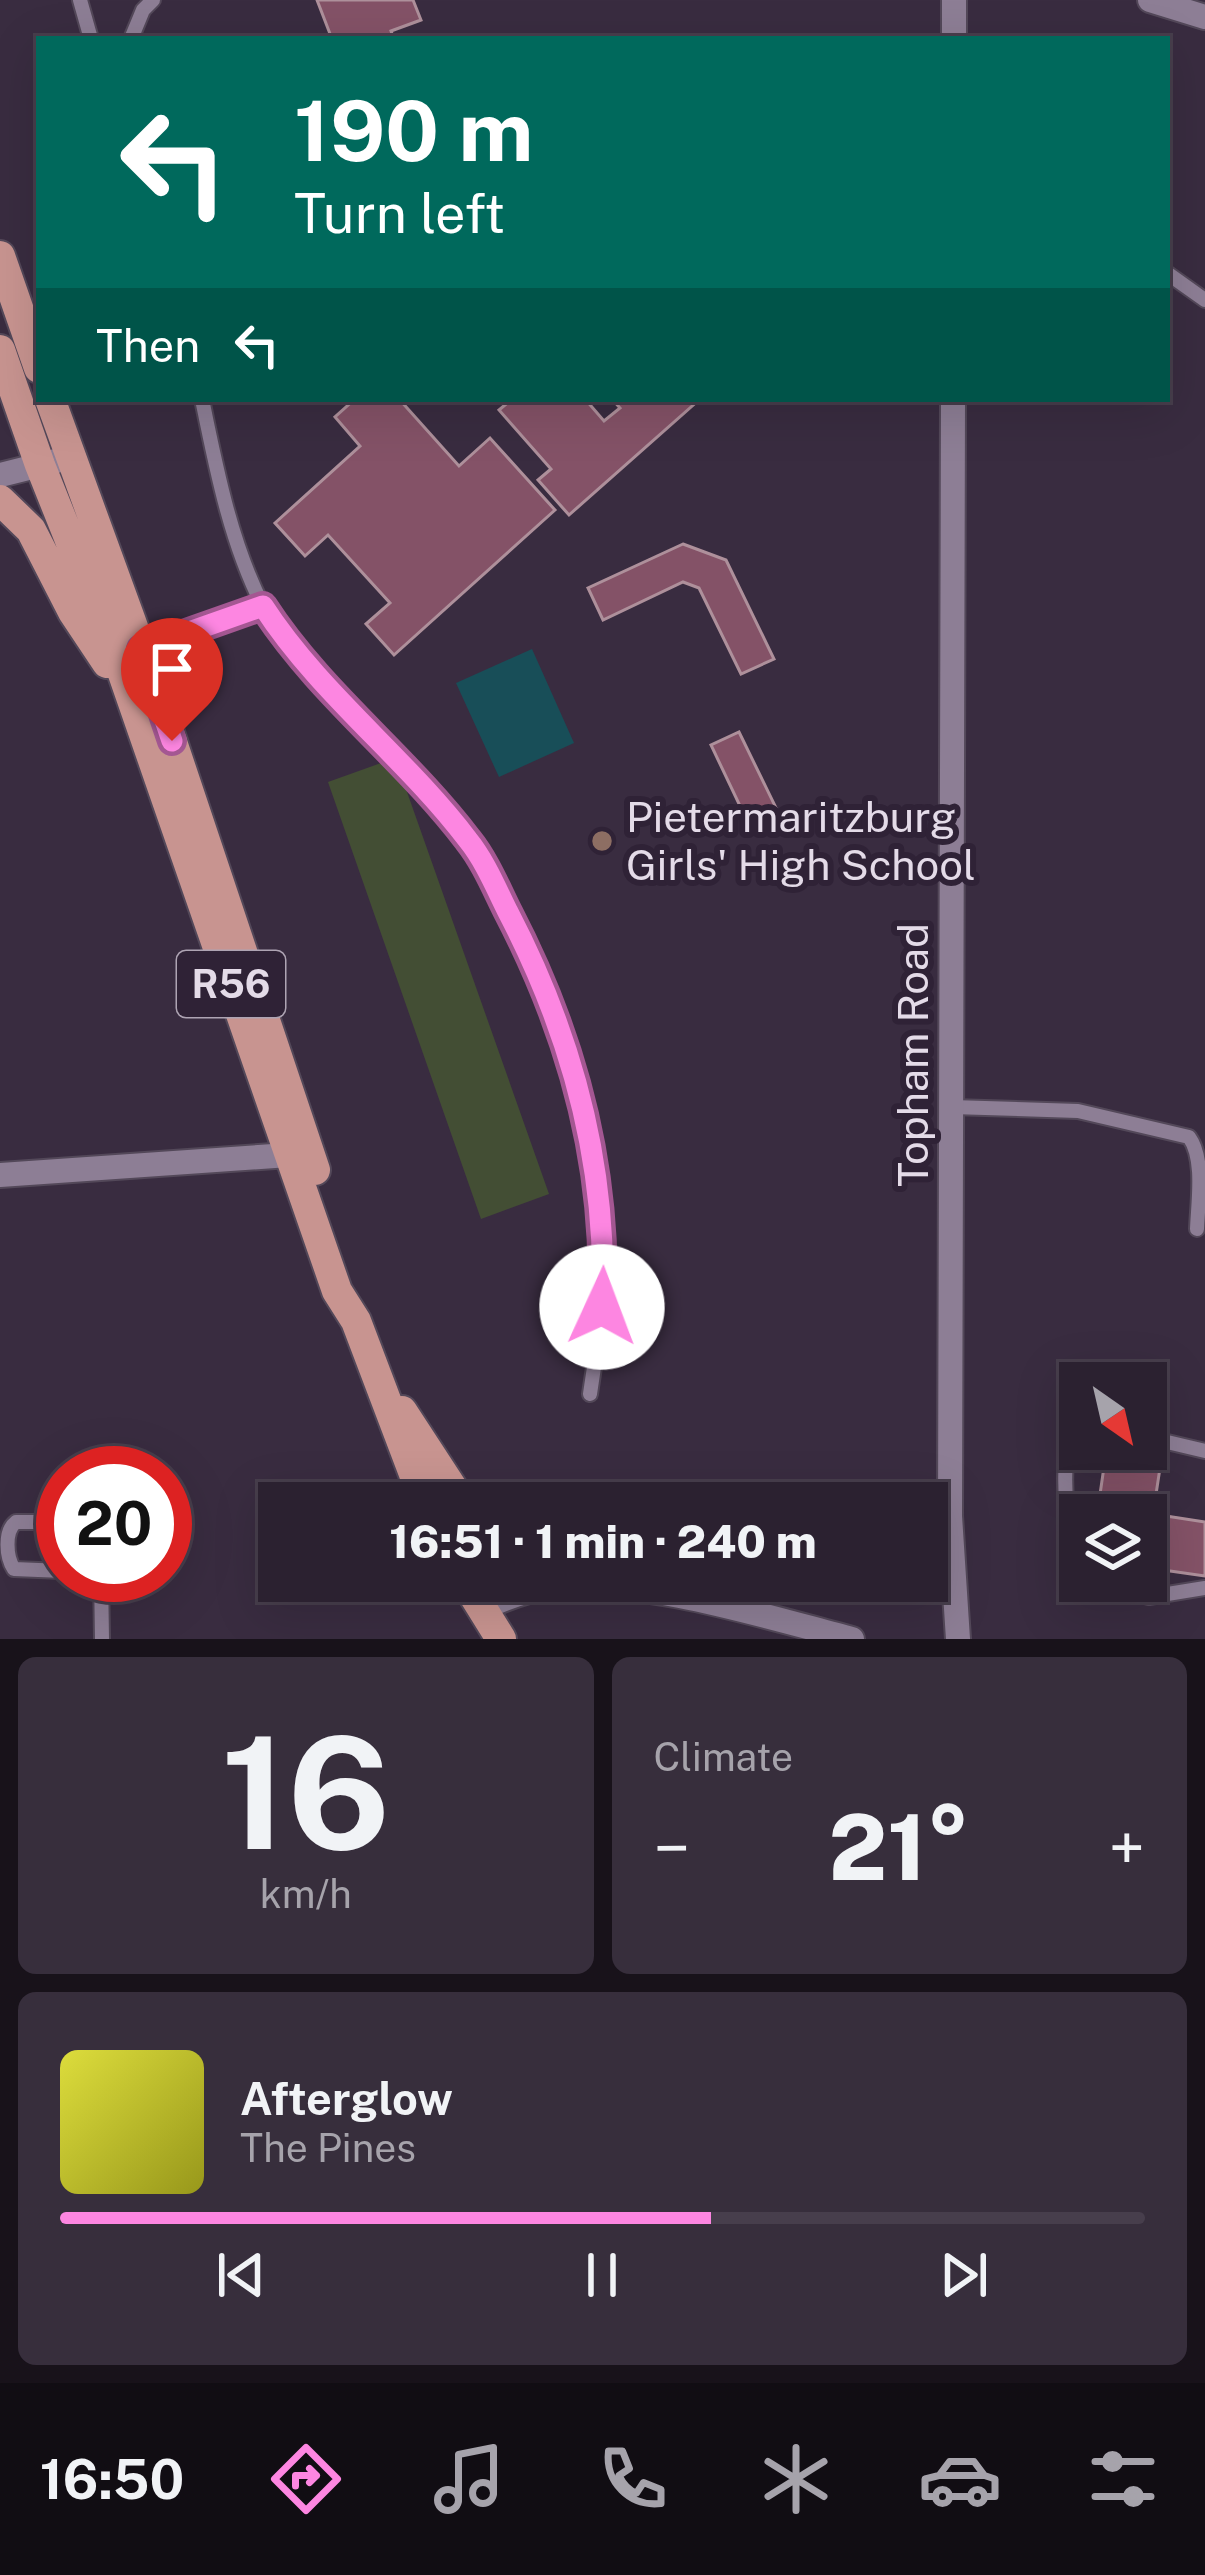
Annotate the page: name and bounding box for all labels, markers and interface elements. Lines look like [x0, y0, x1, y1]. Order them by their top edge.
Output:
text: 190 m [294, 81, 533, 180]
icon: left [96, 84, 252, 240]
text: Turn left [294, 182, 505, 245]
icon: left [224, 312, 290, 378]
text: Then [96, 319, 200, 372]
pin [121, 618, 223, 741]
icon: arrive [139, 636, 205, 702]
place label: Pietermaritzburg Girls' High School [626, 792, 976, 889]
marker: Pietermaritzburg Girls' High School [589, 828, 615, 854]
street label: Topham Road [888, 923, 937, 1187]
road number: R56 [177, 951, 285, 1017]
position arrow [539, 1244, 665, 1370]
north arrow [1059, 1362, 1167, 1470]
map controls [1059, 1362, 1167, 1602]
speed limit sign: 20 [36, 1446, 192, 1602]
button: layers [1059, 1494, 1167, 1602]
text: 16:51 · 1 min · 240 m [389, 1515, 817, 1568]
text: 16 [221, 1701, 391, 1884]
text: Climate [654, 1734, 793, 1780]
text: 21° [829, 1794, 970, 1900]
text: − [654, 1809, 690, 1887]
text: + [1108, 1809, 1145, 1887]
text: km/h [260, 1871, 352, 1917]
text: Afterglow [240, 2072, 453, 2125]
text: The Pines [240, 2125, 416, 2171]
icon: previous [208, 2242, 274, 2308]
icon: pause [569, 2242, 635, 2308]
icon: next [931, 2242, 997, 2308]
icon: directions [264, 2437, 348, 2521]
icon: music [427, 2437, 511, 2521]
icon: phone [591, 2437, 675, 2521]
icon: climate [754, 2437, 838, 2521]
icon: car [918, 2437, 1002, 2521]
icon: filters [1081, 2437, 1165, 2521]
text: 16:50 [40, 2448, 184, 2511]

